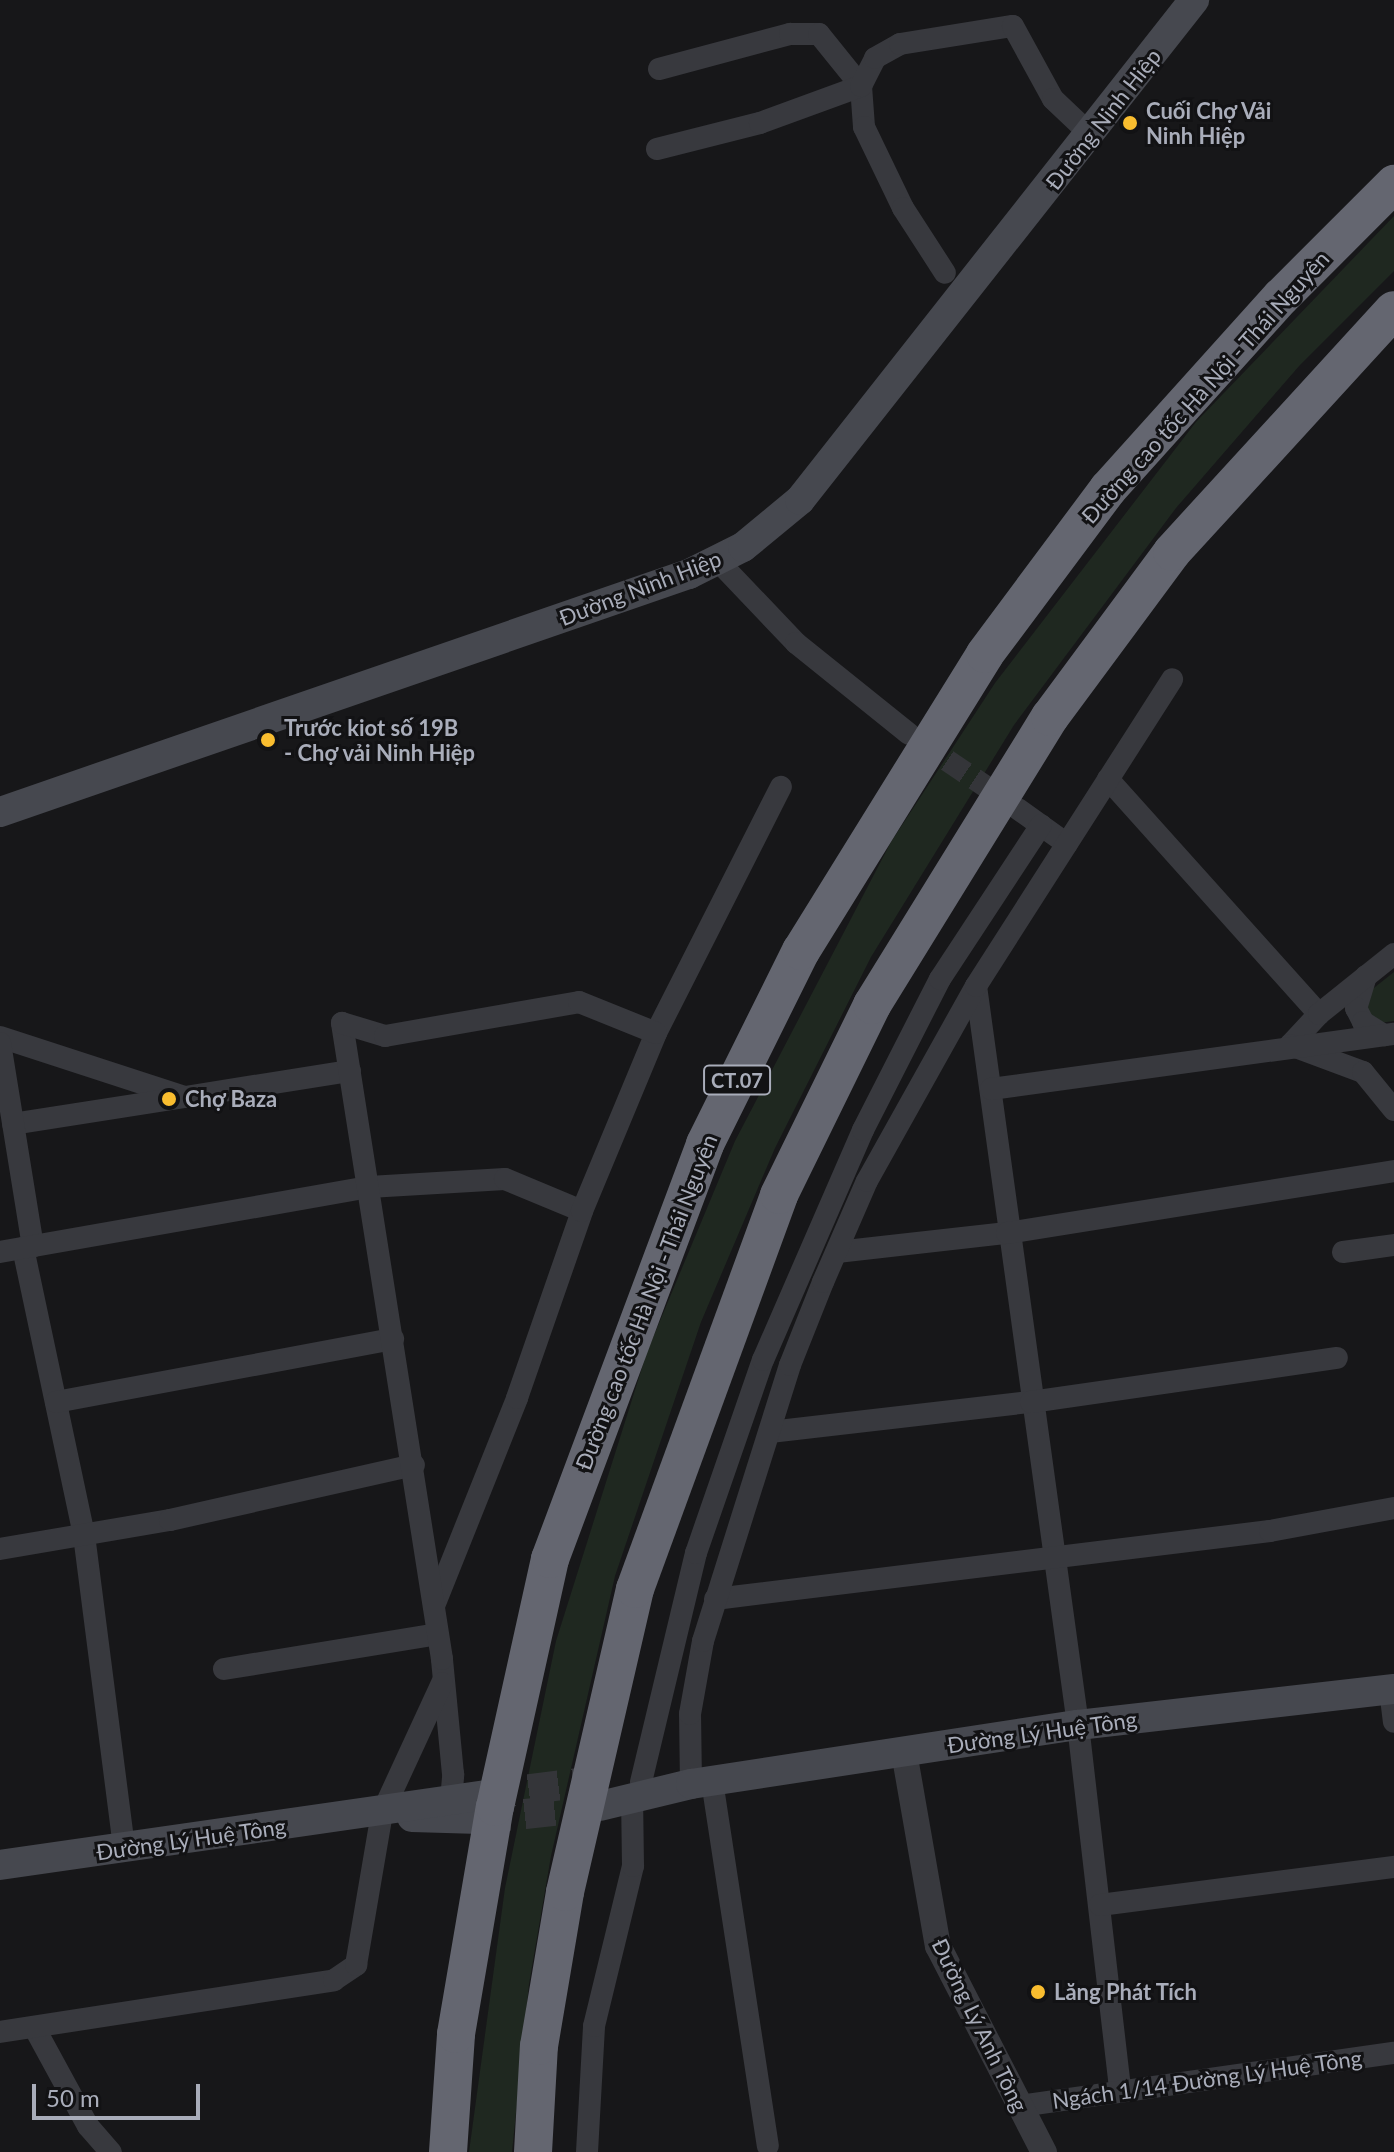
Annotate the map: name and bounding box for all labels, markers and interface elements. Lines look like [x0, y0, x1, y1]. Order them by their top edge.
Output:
street label: Đường Ninh Hiệp [1040, 43, 1166, 195]
place label: Cuối Chợ Vải Ninh Hiệp [1146, 97, 1273, 148]
marker: Cuối Chợ Vải Ninh Hiệp [1121, 114, 1139, 132]
street label: Đường cao tốc Hà Nội - Thái Nguyên [1075, 245, 1335, 529]
street label: Đường Ninh Hiệp [555, 545, 725, 631]
place label: Trước kiot số 19B - Chợ vải Ninh Hiệp [284, 714, 476, 766]
marker: Trước kiot số 19B - Chợ vải Ninh Hiệp [259, 731, 277, 749]
road number: CT.07 [703, 1064, 771, 1096]
place label: Chợ Baza [185, 1086, 278, 1112]
marker: Chợ Baza [160, 1090, 178, 1108]
street label: Đường cao tốc Hà Nội - Thái Nguyên [570, 1130, 722, 1474]
street label: Đường Lý Huệ Tông [945, 1706, 1139, 1758]
street label: Đường Lý Huệ Tông [94, 1813, 288, 1865]
street label: Đường Lý Anh Tông [926, 1933, 1034, 2117]
place label: Lăng Phát Tích [1054, 1979, 1197, 2005]
marker: Lăng Phát Tích [1029, 1983, 1047, 2001]
street label: Ngách 1/14 Đường Lý Huệ Tông [1050, 2044, 1364, 2114]
scale bar [36, 2068, 204, 2118]
text: 50 m [46, 2083, 100, 2112]

